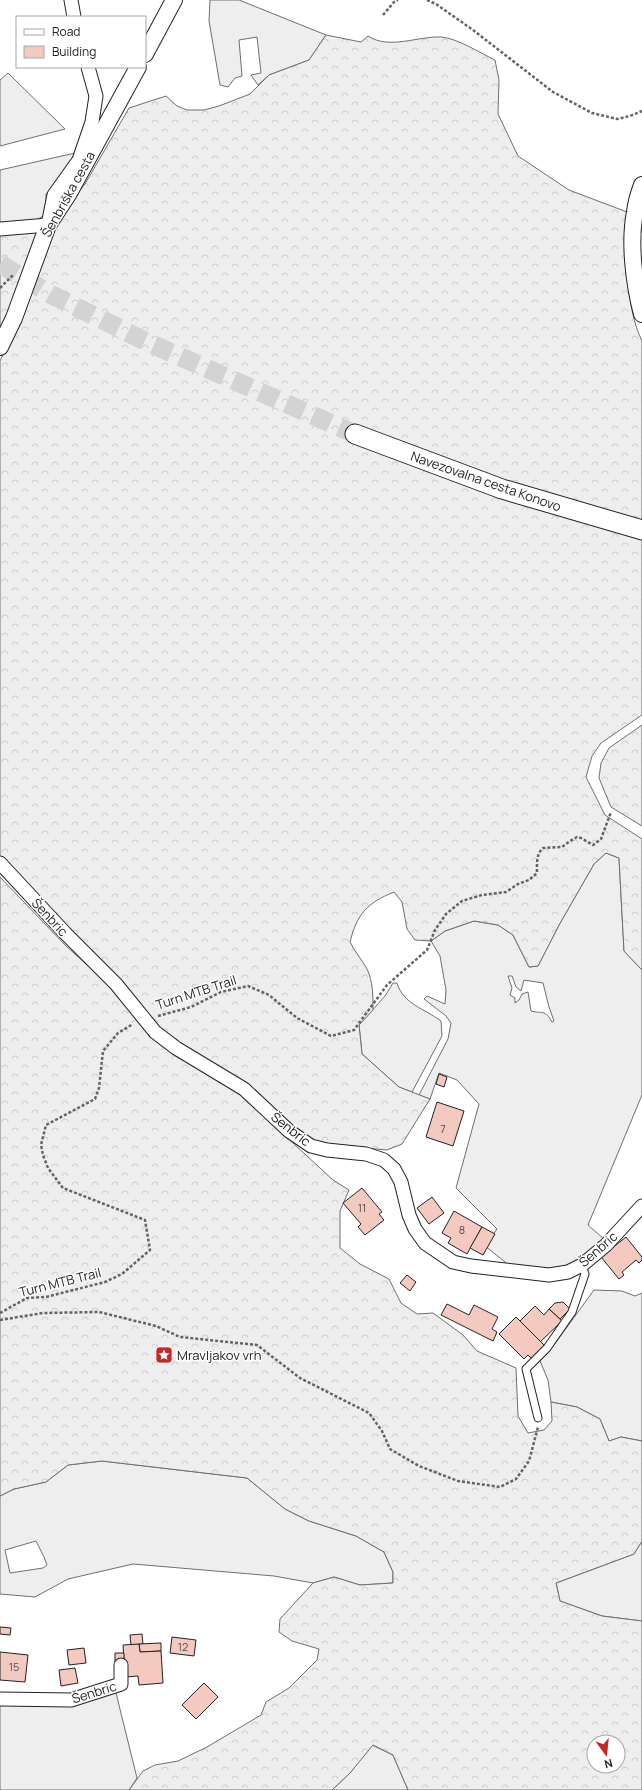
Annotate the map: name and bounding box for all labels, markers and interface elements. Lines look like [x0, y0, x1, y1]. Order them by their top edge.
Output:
legend [16, 16, 146, 68]
text: Road [52, 23, 80, 40]
text: Building [52, 43, 96, 60]
street label: Šenbriška cesta [37, 148, 99, 240]
street label: Navezovalna cesta Konovo [408, 447, 564, 515]
street label: Šenbric [28, 894, 72, 940]
street label: Turn MTB Trail [153, 970, 239, 1014]
street label: Šenbric [267, 1108, 315, 1150]
house number: 7 [440, 1121, 446, 1136]
house number: 11 [358, 1200, 366, 1215]
house number: 8 [459, 1222, 465, 1237]
street label: Šenbric [575, 1227, 621, 1271]
street label: Turn MTB Trail [17, 1263, 103, 1301]
place icon: Mravljakov vrh [154, 1345, 174, 1365]
place label: Mravljakov vrh [177, 1346, 261, 1364]
house number: 12 [178, 1639, 188, 1654]
house number: 15 [9, 1659, 19, 1674]
street label: Šenbric [69, 1677, 119, 1707]
north arrow [586, 1734, 626, 1774]
text: N [603, 1756, 614, 1772]

